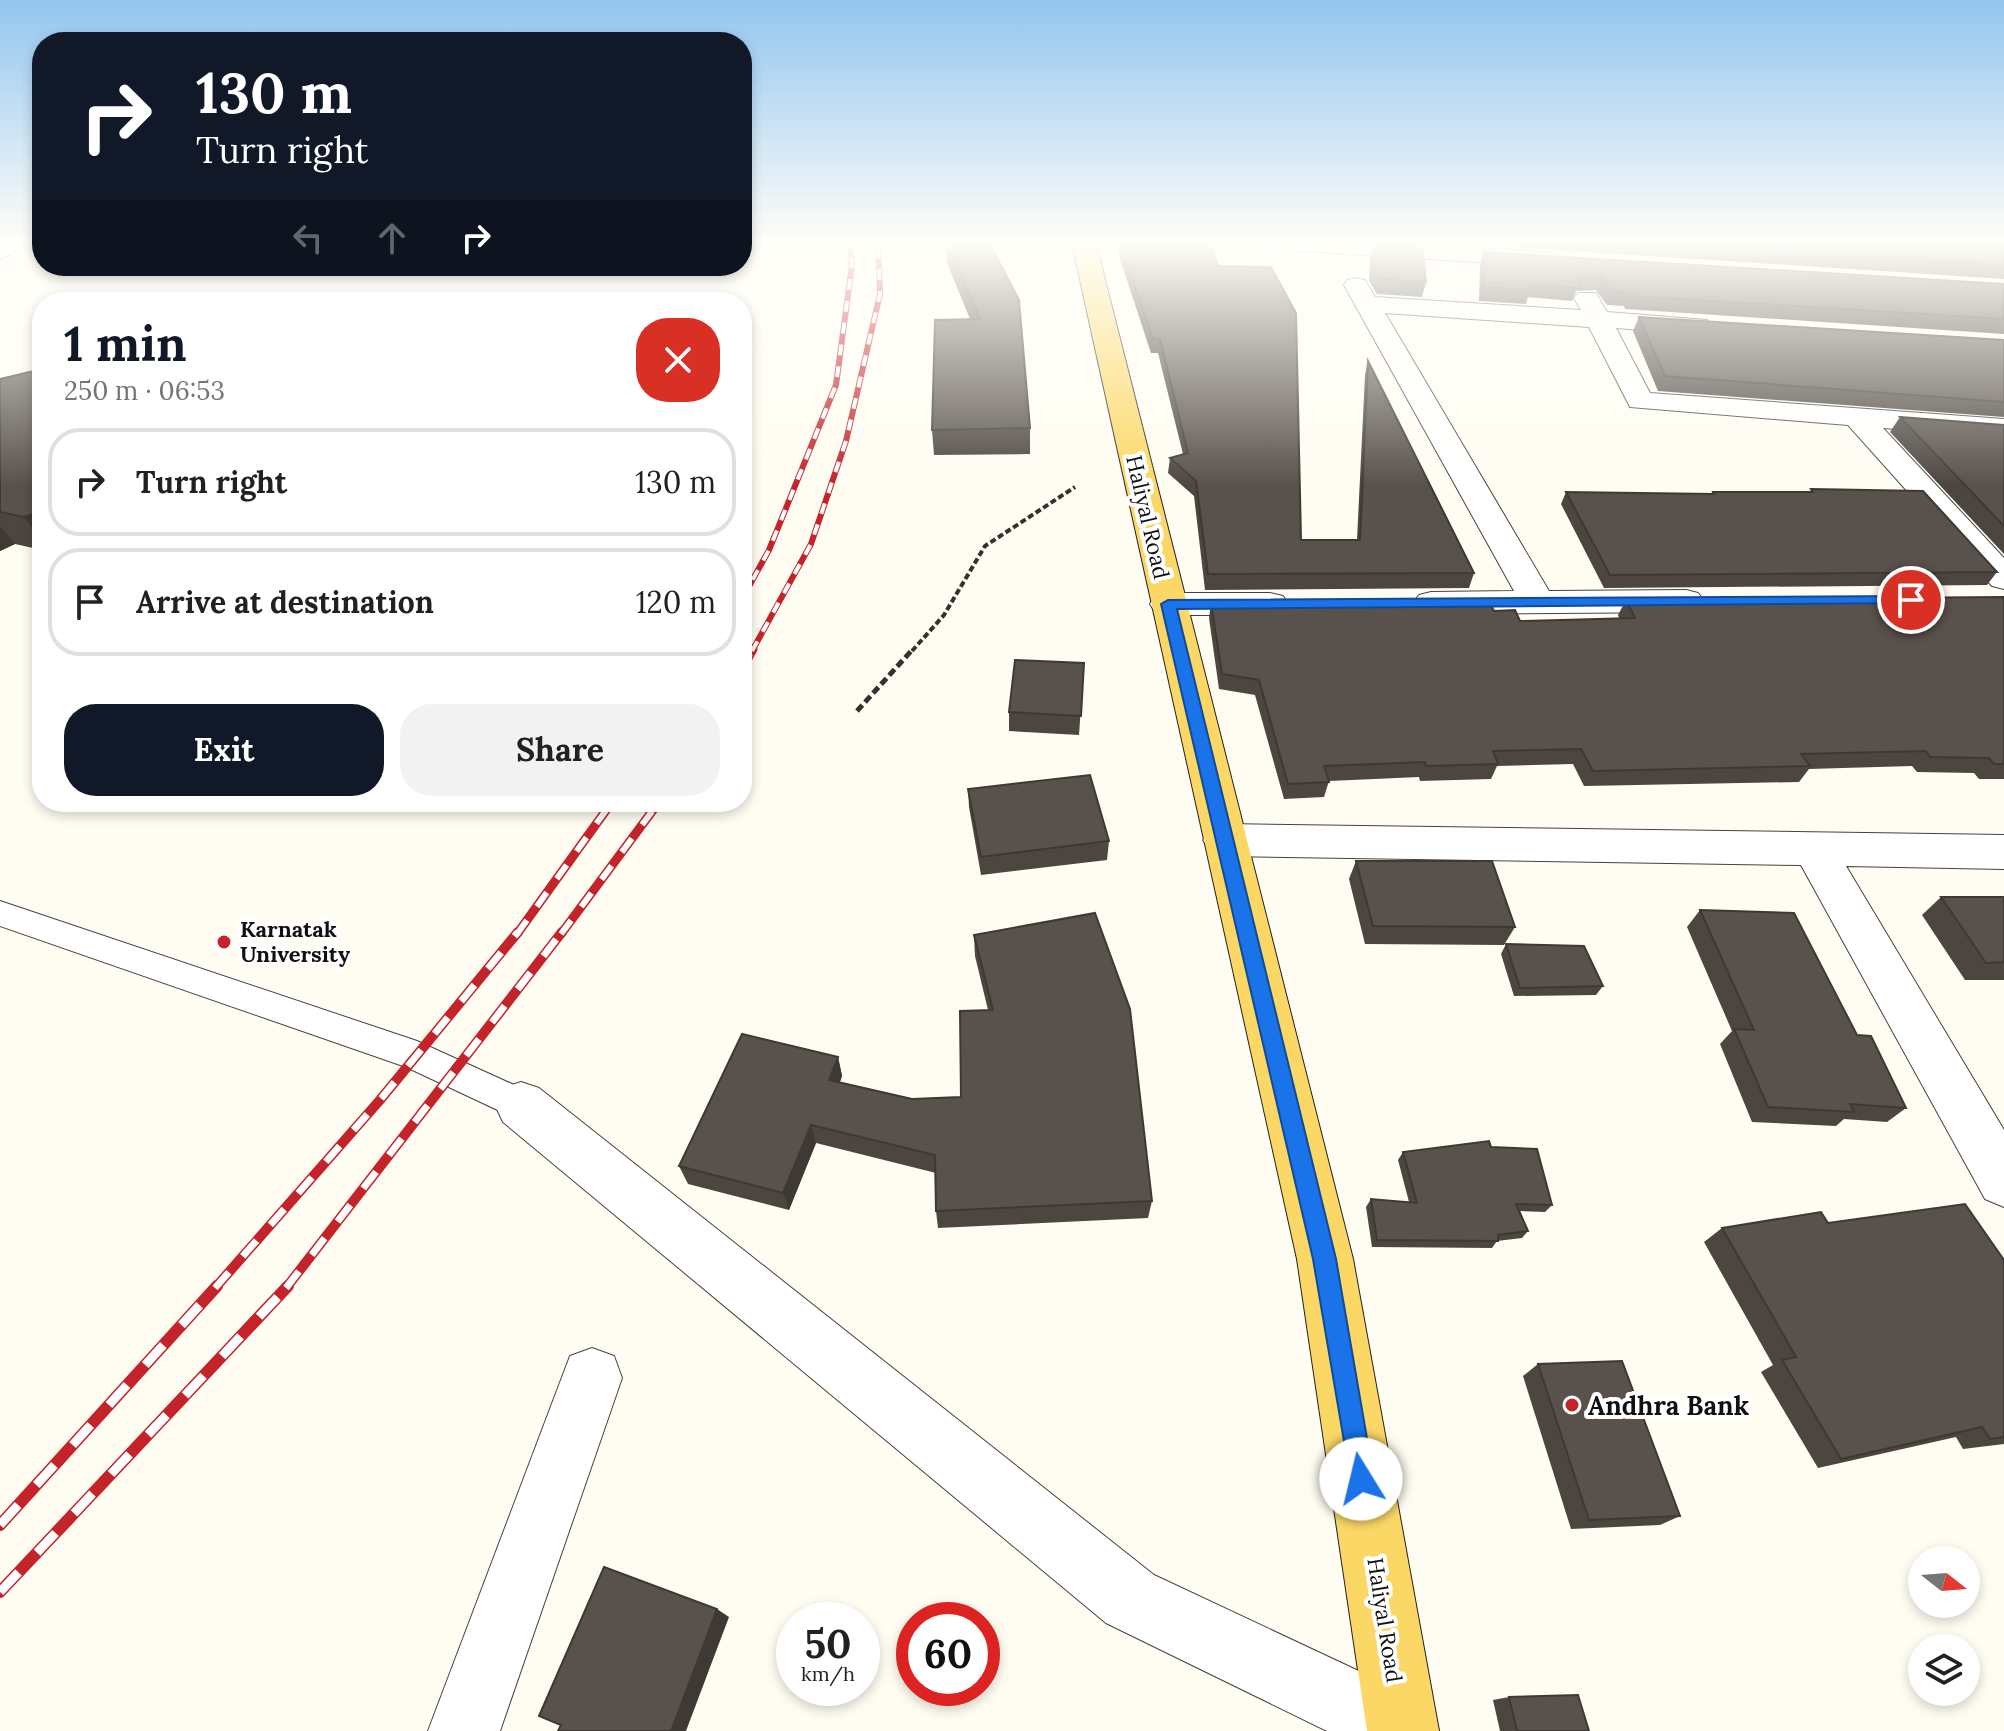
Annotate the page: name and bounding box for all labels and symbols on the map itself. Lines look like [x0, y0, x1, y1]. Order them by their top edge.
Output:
street label: Haliyal Road [1120, 452, 1176, 582]
pin [1877, 566, 1945, 634]
place label: Karnatak University [240, 915, 351, 968]
marker: Karnatak University [215, 933, 233, 951]
place label: Andhra Bank [1588, 1389, 1749, 1422]
marker: Andhra Bank [1563, 1396, 1581, 1414]
position arrow [1319, 1437, 1403, 1521]
north arrow [1908, 1546, 1980, 1618]
street label: Haliyal Road [1361, 1556, 1409, 1684]
speed limit sign: 60 [896, 1602, 1000, 1706]

